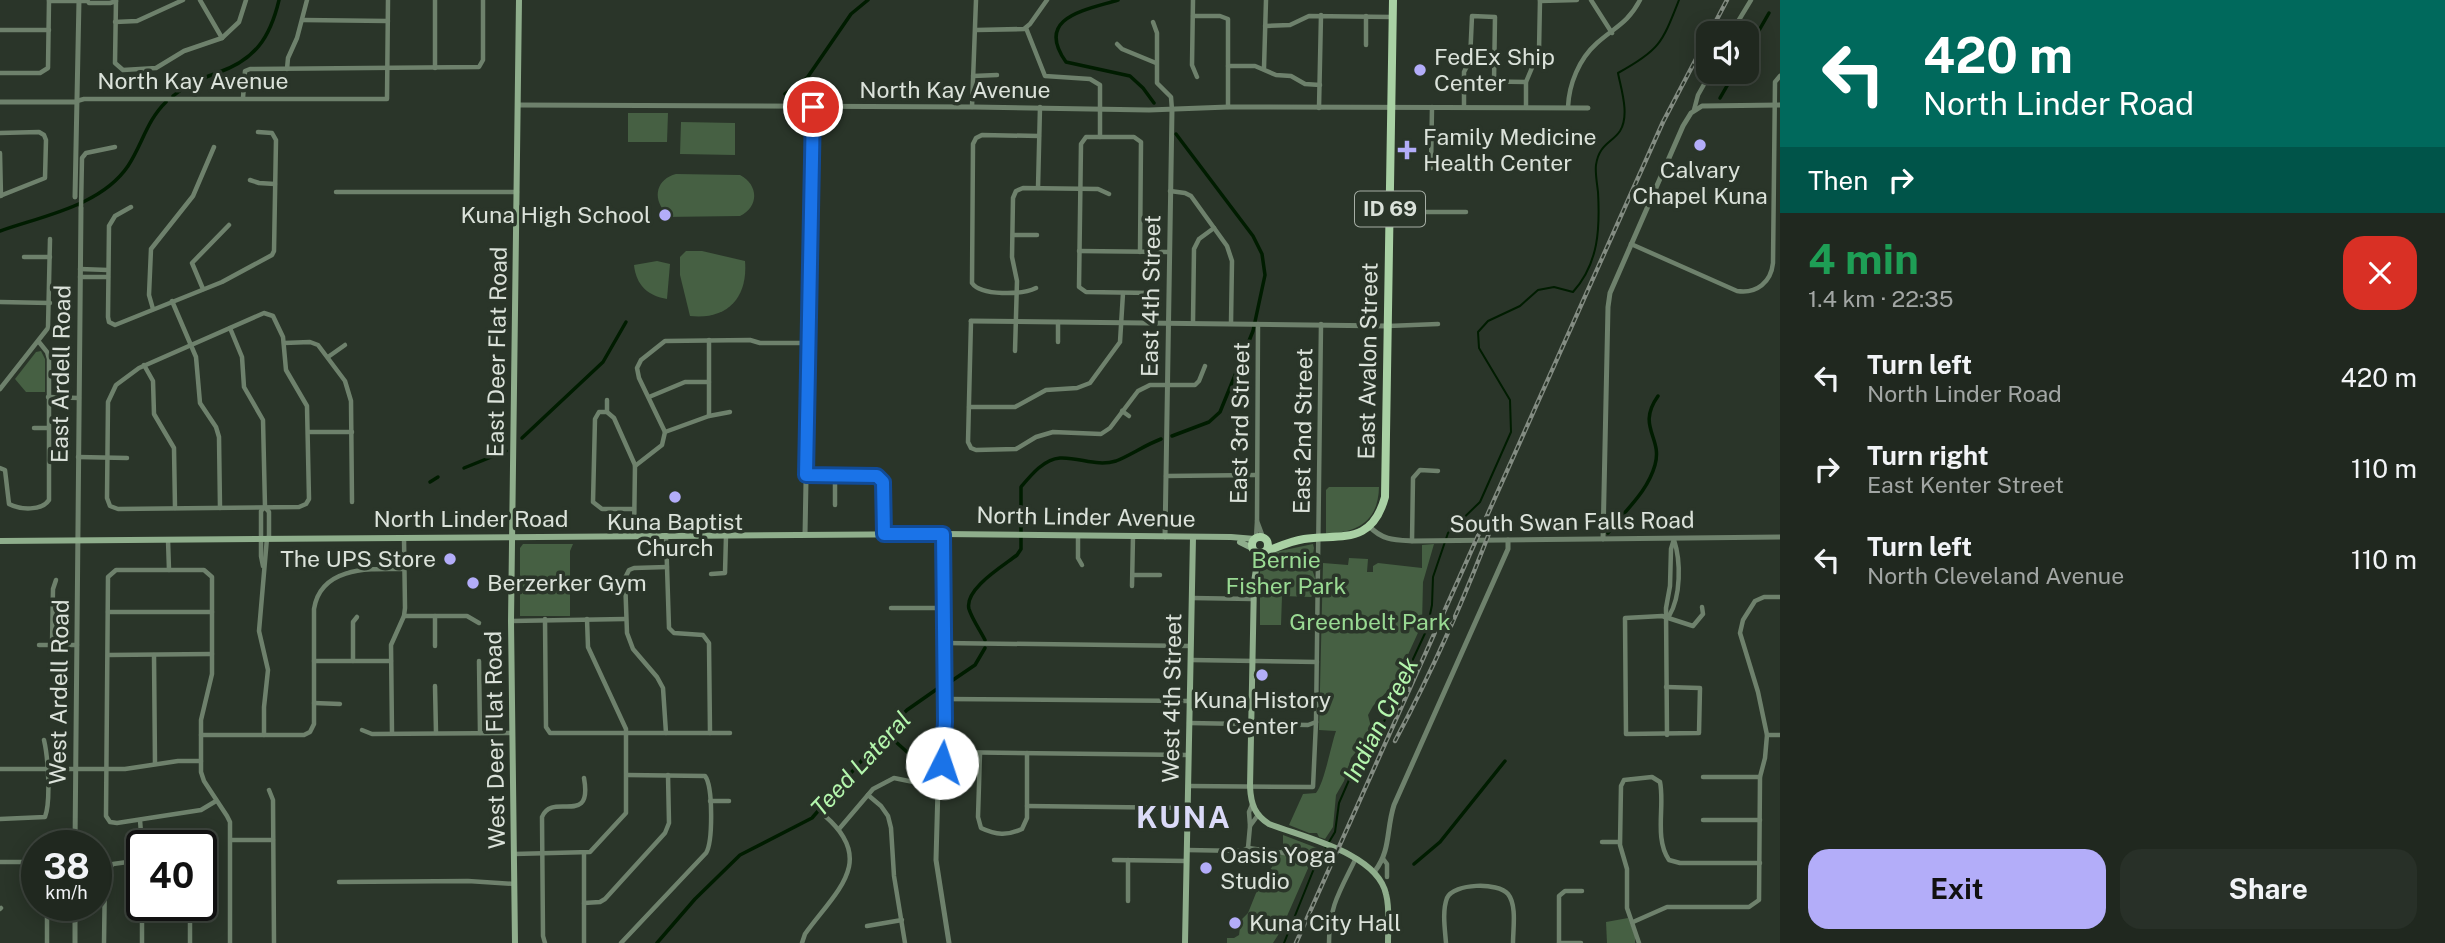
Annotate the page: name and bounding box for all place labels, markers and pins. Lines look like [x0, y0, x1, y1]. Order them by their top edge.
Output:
place label: FedEx Ship Center [1434, 43, 1555, 96]
marker: FedEx Ship Center [1412, 62, 1428, 78]
pin [783, 77, 843, 137]
place label: Family Medicine Health Center [1423, 123, 1597, 176]
marker: Calvary Chapel Kuna [1692, 137, 1708, 153]
marker: Family Medicine Health Center [1397, 140, 1417, 160]
place label: Calvary Chapel Kuna [1632, 156, 1768, 209]
place label: Kuna High School [461, 201, 651, 228]
marker: Kuna High School [657, 207, 673, 223]
marker: Kuna Baptist Church [667, 489, 683, 505]
place label: Kuna Baptist Church [607, 508, 743, 561]
place label: The UPS Store [280, 545, 436, 572]
marker: The UPS Store [442, 551, 458, 567]
place label: Berzerker Gym [487, 569, 647, 596]
marker: Berzerker Gym [465, 575, 481, 591]
marker: Kuna History Center [1254, 667, 1270, 683]
place label: Kuna History Center [1193, 686, 1331, 739]
place label: Oasis Yoga Studio [1220, 841, 1336, 894]
marker: Oasis Yoga Studio [1198, 860, 1214, 876]
place label: Kuna City Hall [1249, 909, 1401, 936]
marker: Kuna City Hall [1227, 915, 1243, 931]

